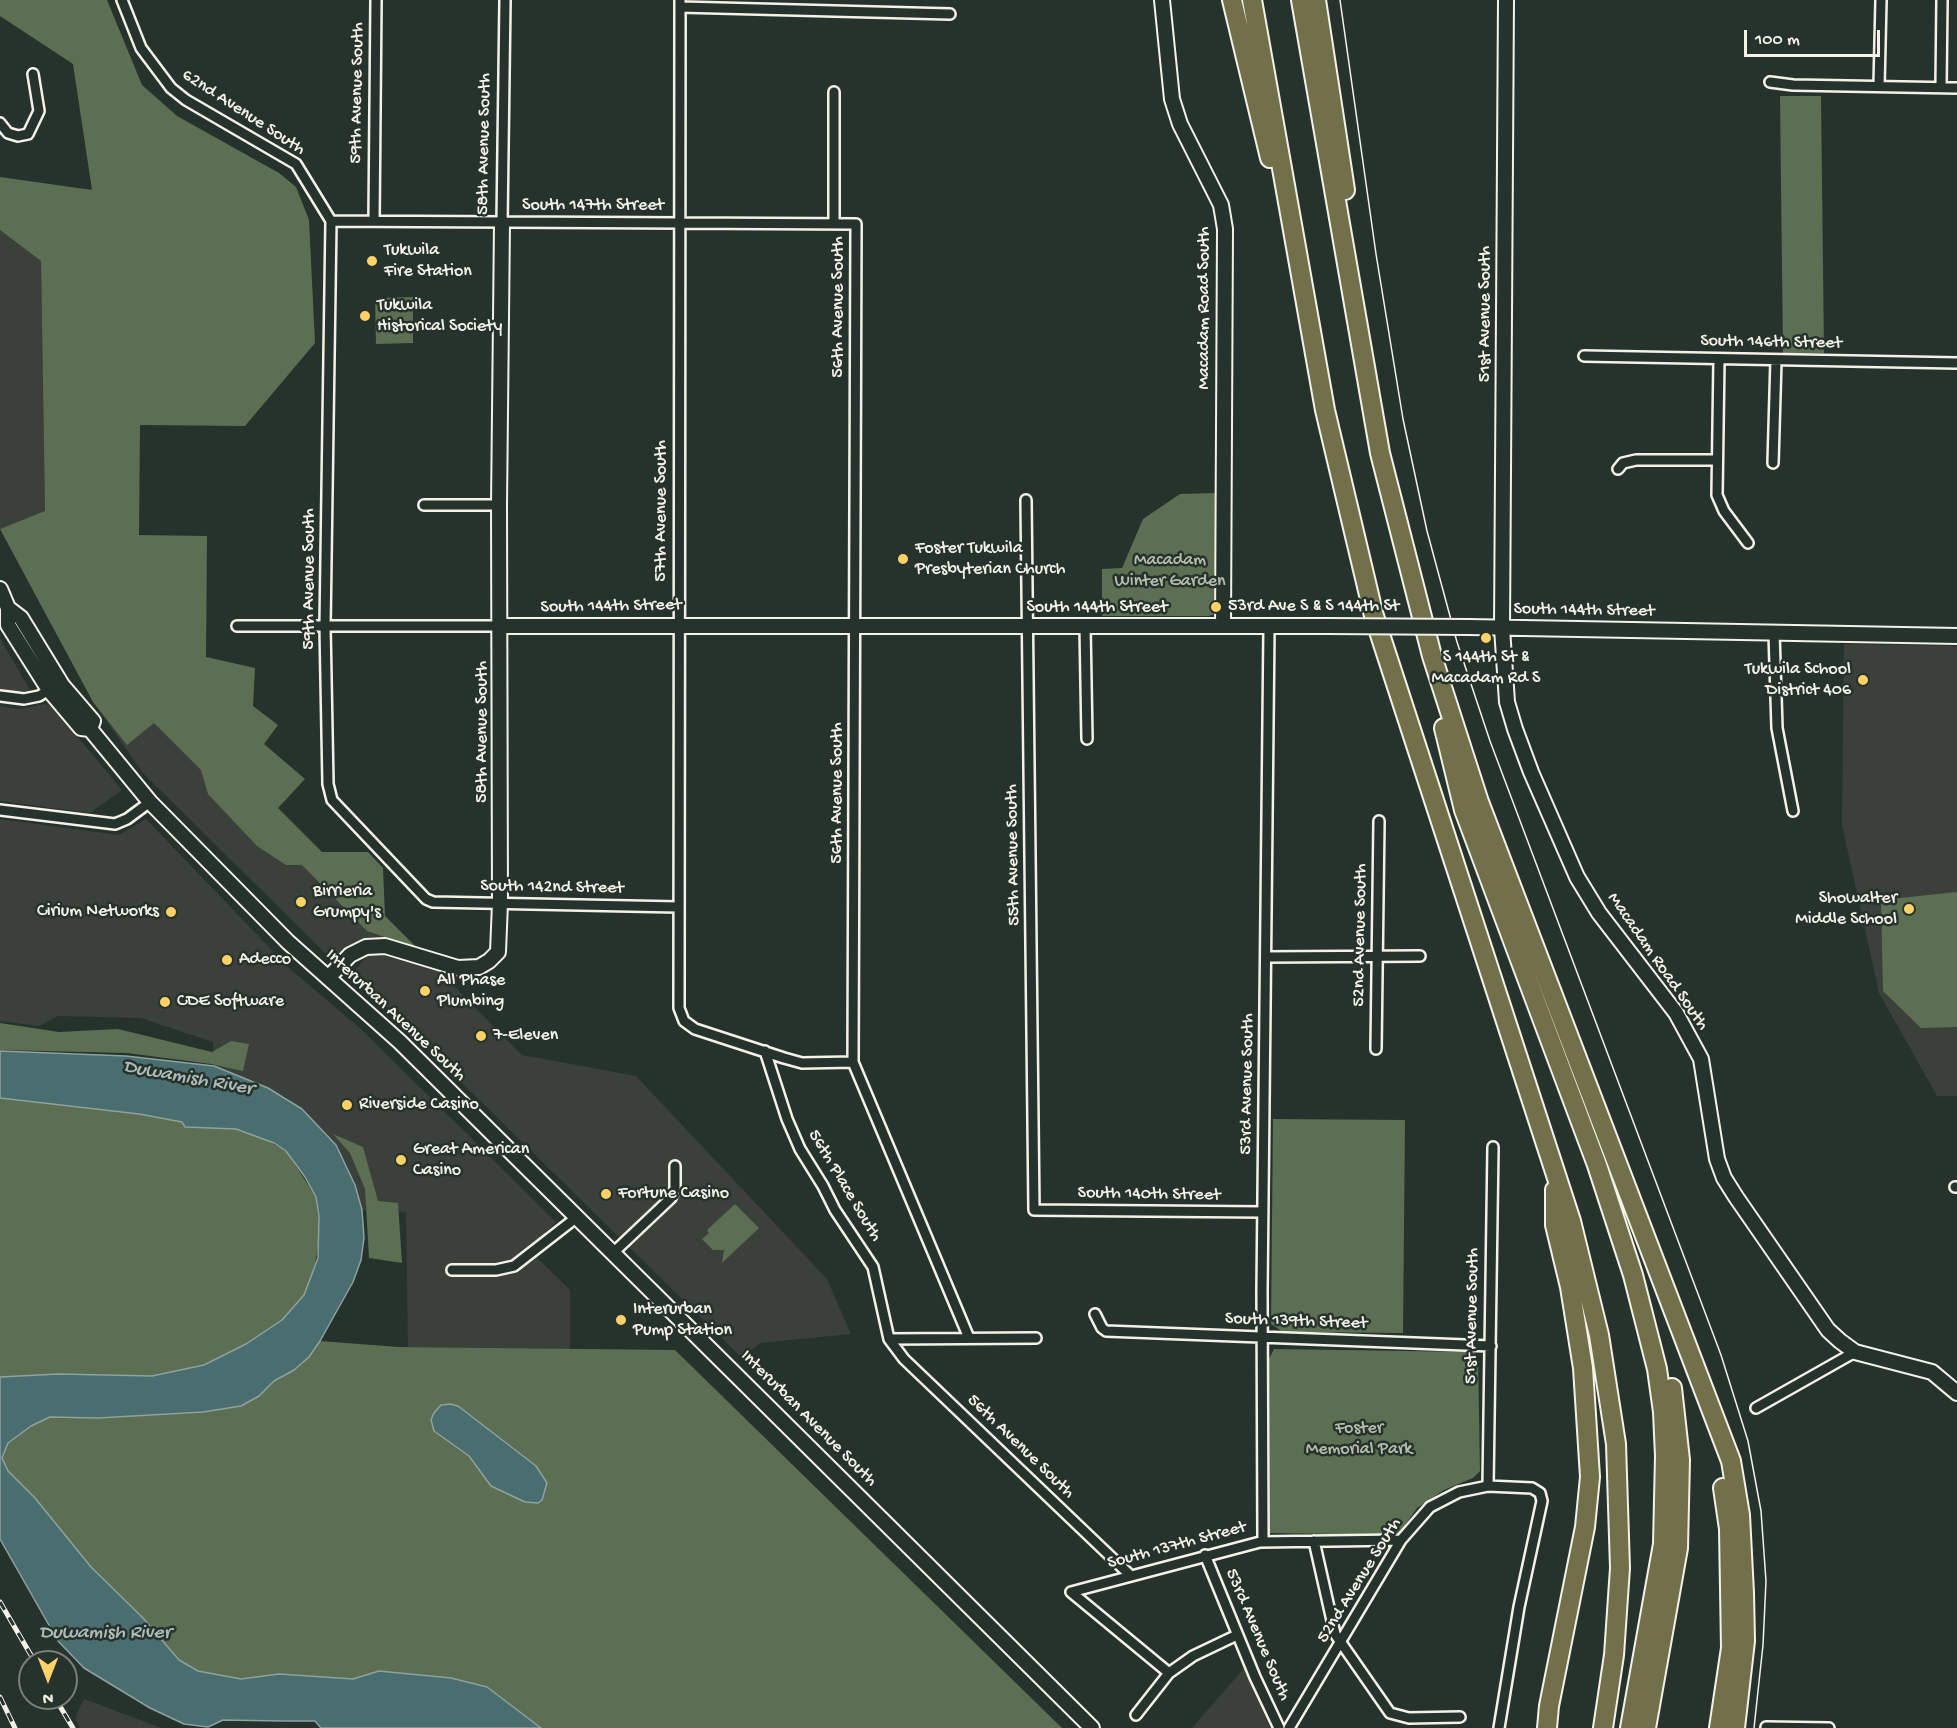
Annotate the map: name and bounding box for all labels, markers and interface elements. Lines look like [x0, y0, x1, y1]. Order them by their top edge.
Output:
scale bar [1747, 18, 1884, 56]
street label: 59th Avenue South [346, 22, 370, 164]
text: 100 m [1755, 30, 1800, 51]
street label: 62nd Avenue South [177, 65, 309, 161]
street label: 58th Avenue South [473, 73, 497, 215]
street label: South 147th Street [522, 195, 664, 217]
street label: Macadam Road South [1194, 227, 1216, 389]
street label: 56th Avenue South [828, 236, 850, 378]
place label: Tukwila Fire Station [384, 240, 472, 282]
street label: 51st Avenue South [1475, 246, 1497, 382]
marker: Tukwila Fire Station [365, 254, 379, 268]
place label: Tukwila Historical Society [377, 295, 502, 338]
marker: Tukwila Historical Society [358, 309, 372, 323]
street label: South 146th Street [1700, 331, 1842, 355]
street label: 57th Avenue South [651, 440, 673, 582]
street label: 59th Avenue South [299, 508, 321, 650]
place label: Foster Tukwila Presbyterian Church [915, 538, 1065, 580]
park label: Macadam Winter Garden [1114, 550, 1226, 592]
marker: Foster Tukwila Presbyterian Church [896, 552, 910, 566]
street label: South 144th Street [540, 595, 682, 619]
place label: 53rd Ave S & S 144th St [1228, 596, 1399, 618]
street label: South 144th Street [1027, 597, 1167, 619]
street label: South 144th Street [1513, 599, 1655, 623]
marker: 53rd Ave S & S 144th St [1209, 600, 1223, 614]
marker: S 144th St & Macadam Rd S [1479, 631, 1493, 645]
place label: S 144th St & Macadam Rd S [1432, 647, 1540, 690]
place label: Tukwila School District 406 [1745, 659, 1851, 702]
street label: 58th Avenue South [472, 661, 494, 803]
marker: Tukwila School District 406 [1856, 673, 1870, 687]
street label: 56th Avenue South [827, 722, 849, 864]
street label: 55th Avenue South [1002, 784, 1026, 926]
street label: 52nd Avenue South [1349, 863, 1373, 1007]
street label: South 142nd Street [480, 876, 624, 900]
place label: Birrieria Grumpy's [313, 881, 381, 924]
place label: Showalter Middle School [1795, 888, 1897, 930]
street label: Macadam Road South [1601, 889, 1713, 1035]
marker: Birrieria Grumpy's [294, 895, 308, 909]
place label: Cirium Networks [37, 901, 159, 923]
marker: Showalter Middle School [1902, 902, 1916, 916]
marker: Cirium Networks [164, 905, 178, 919]
street label: Interurban Avenue South [320, 945, 470, 1087]
place label: Adecco [239, 949, 291, 971]
marker: Adecco [220, 953, 234, 967]
place label: All Phase Plumbing [437, 970, 505, 1012]
marker: All Phase Plumbing [418, 984, 432, 998]
place label: CDE Software [177, 991, 284, 1013]
marker: CDE Software [158, 995, 172, 1009]
street label: 53rd Avenue South [1236, 1013, 1260, 1155]
place label: 7-Eleven [493, 1025, 558, 1047]
marker: 7-Eleven [474, 1029, 488, 1043]
water label: Duwamish River [121, 1056, 255, 1102]
place label: Riverside Casino [359, 1094, 479, 1116]
marker: Riverside Casino [340, 1098, 354, 1112]
street label: 56th Place South [802, 1126, 886, 1246]
place label: Great American Casino [413, 1139, 529, 1182]
marker: Great American Casino [394, 1153, 408, 1167]
place label: Fortune Casino [618, 1183, 729, 1205]
street label: South 140th Street [1077, 1183, 1221, 1207]
marker: Fortune Casino [599, 1187, 613, 1201]
street label: 51st Avenue South [1461, 1248, 1485, 1384]
place label: Interurban Pump Station [633, 1299, 732, 1342]
street label: South 139th Street [1225, 1309, 1367, 1335]
marker: Interurban Pump Station [614, 1313, 628, 1327]
street label: Interurban Avenue South [735, 1346, 881, 1492]
street label: 56th Avenue South [962, 1390, 1078, 1504]
park label: Foster Memorial Park [1306, 1418, 1412, 1460]
street label: 52nd Avenue South [1313, 1515, 1407, 1647]
street label: South 137th Street [1105, 1517, 1249, 1575]
street label: 53rd Avenue South [1219, 1566, 1295, 1704]
water label: Duwamish River [39, 1622, 171, 1646]
north arrow [18, 1650, 78, 1710]
text: N [43, 1687, 53, 1706]

